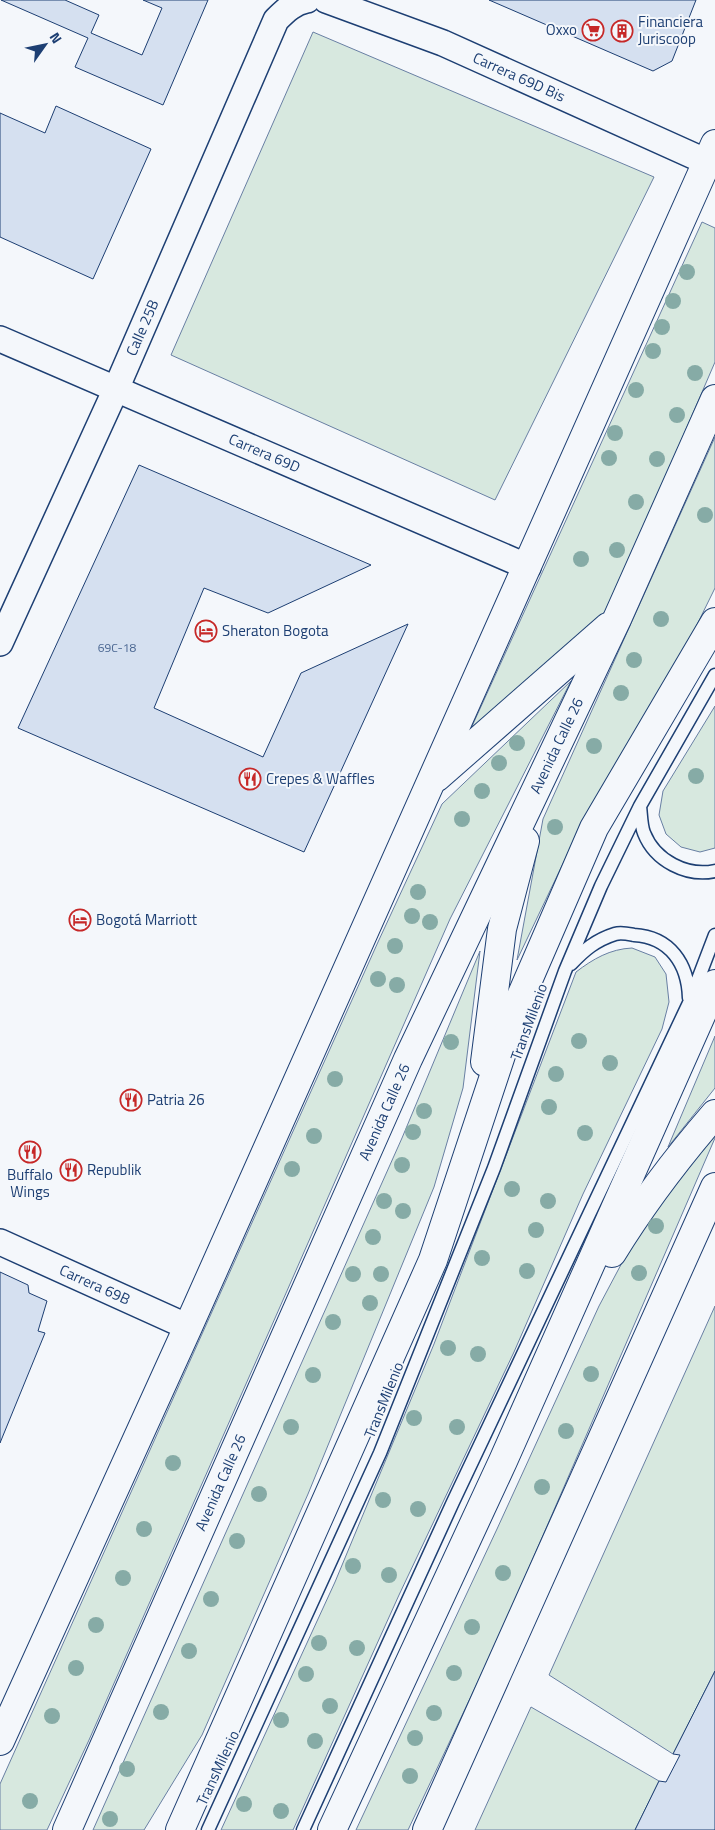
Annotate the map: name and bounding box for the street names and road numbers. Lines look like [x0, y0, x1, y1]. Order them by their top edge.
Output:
street label: Carrera 69D Bis [469, 46, 569, 108]
street label: Calle 25B [120, 296, 165, 359]
street label: Carrera 69D [225, 427, 304, 478]
street label: Avenida Calle 26 [524, 694, 589, 797]
street label: TransMilenio [504, 980, 553, 1064]
street label: Avenida Calle 26 [353, 1060, 416, 1164]
street label: Carrera 69B [56, 1258, 134, 1310]
street label: TransMilenio [358, 1358, 409, 1441]
street label: Avenida Calle 26 [189, 1430, 252, 1534]
street label: TransMilenio [190, 1726, 245, 1809]

